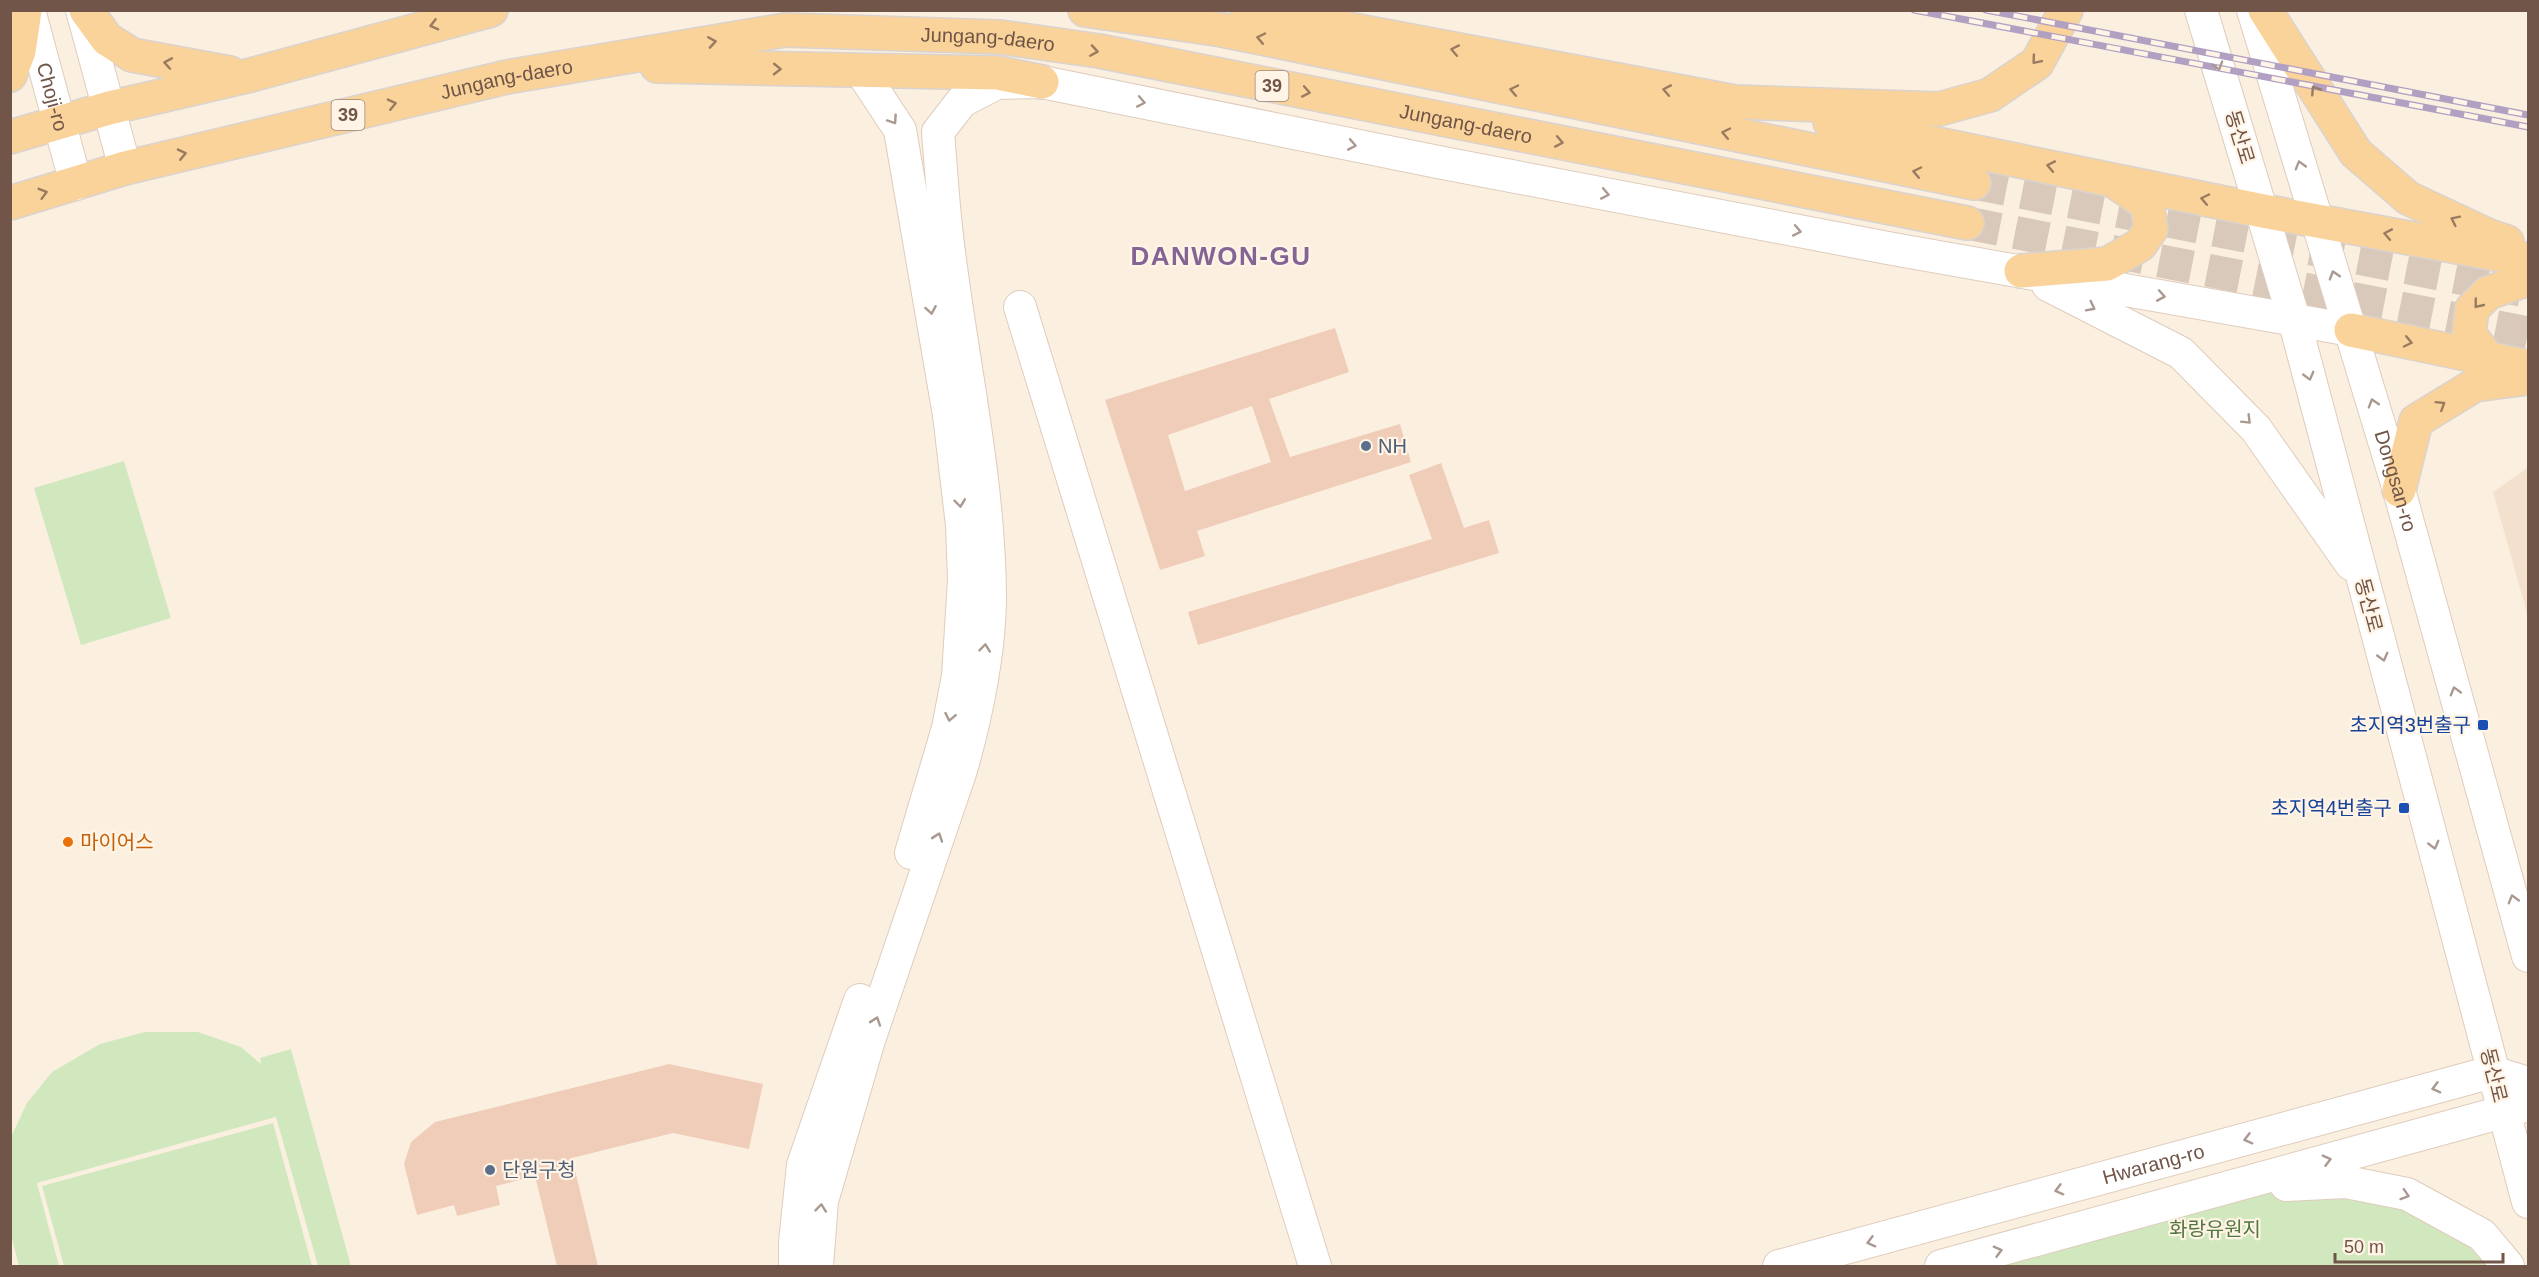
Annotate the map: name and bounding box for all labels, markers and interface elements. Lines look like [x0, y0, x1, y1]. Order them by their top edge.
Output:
one-way arrow [429, 17, 439, 30]
street label: Jungang-daero [920, 23, 1056, 56]
one-way arrow [1257, 32, 1267, 45]
one-way arrow [706, 36, 716, 49]
one-way arrow [1089, 44, 1098, 56]
one-way arrow [1450, 44, 1460, 57]
one-way arrow [2032, 53, 2043, 64]
street label: Jungang-daero [438, 55, 574, 104]
one-way arrow [164, 57, 174, 70]
street label: Choji-ro [33, 60, 72, 134]
one-way arrow [2211, 60, 2223, 71]
one-way arrow [772, 63, 781, 75]
road number: 39 [1256, 71, 1288, 101]
one-way arrow [1509, 84, 1519, 97]
one-way arrow [1663, 84, 1673, 97]
one-way arrow [1300, 85, 1310, 98]
one-way arrow [2311, 86, 2323, 96]
one-way arrow [1135, 95, 1145, 108]
one-way arrow [387, 98, 397, 111]
road number: 39 [332, 100, 364, 130]
street label: Jungang-daero [1398, 100, 1534, 148]
street label: 동산로 [2221, 107, 2259, 167]
one-way arrow [886, 113, 897, 124]
one-way arrow [1721, 127, 1731, 140]
one-way arrow [1554, 135, 1564, 148]
one-way arrow [1347, 138, 1357, 151]
one-way arrow [177, 149, 187, 162]
one-way arrow [2046, 160, 2056, 173]
one-way arrow [2295, 160, 2307, 171]
one-way arrow [1912, 166, 1922, 179]
one-way arrow [1600, 187, 1610, 200]
one-way arrow [37, 188, 48, 200]
one-way arrow [2201, 193, 2211, 206]
one-way arrow [2450, 215, 2461, 227]
one-way arrow [1792, 224, 1802, 237]
one-way arrow [2384, 228, 2394, 241]
district label: DANWON-GU [1130, 241, 1312, 271]
one-way arrow [2329, 270, 2341, 281]
one-way arrow [2156, 289, 2166, 302]
one-way arrow [2474, 297, 2485, 308]
one-way arrow [2085, 300, 2096, 311]
one-way arrow [924, 304, 937, 314]
one-way arrow [2403, 335, 2413, 348]
one-way arrow [2301, 371, 2314, 381]
one-way arrow [2368, 398, 2380, 409]
one-way arrow [2435, 401, 2445, 413]
one-way arrow [2240, 413, 2251, 424]
street label: Dongsan-ro [2370, 427, 2421, 534]
place label: NH [1378, 435, 1407, 457]
marker: NH [1359, 439, 1373, 453]
one-way arrow [953, 498, 966, 507]
street label: 동산로 [2351, 575, 2387, 635]
one-way arrow [978, 643, 991, 652]
one-way arrow [2376, 651, 2388, 662]
one-way arrow [2450, 686, 2462, 697]
one-way arrow [944, 712, 957, 722]
place label: 초지역3번출구 [2349, 714, 2471, 736]
marker: 초지역3번출구 [2476, 718, 2490, 732]
place label: 초지역4번출구 [2270, 797, 2392, 819]
marker: 초지역4번출구 [2397, 801, 2411, 815]
place label: 마이어스 [80, 831, 154, 853]
one-way arrow [931, 832, 944, 843]
marker: 마이어스 [61, 835, 75, 849]
one-way arrow [2426, 840, 2439, 850]
one-way arrow [2508, 894, 2520, 905]
one-way arrow [868, 1016, 881, 1027]
street label: 동산로 [2477, 1046, 2511, 1104]
one-way arrow [2431, 1080, 2441, 1093]
one-way arrow [2243, 1132, 2253, 1144]
street label: Hwarang-ro [2100, 1140, 2207, 1188]
one-way arrow [2321, 1155, 2332, 1167]
place label: 단원구청 [502, 1159, 576, 1181]
marker: 단원구청 [483, 1163, 497, 1177]
one-way arrow [2055, 1183, 2065, 1196]
one-way arrow [2399, 1187, 2409, 1200]
one-way arrow [814, 1204, 827, 1213]
park label: 화랑유원지 [2169, 1218, 2261, 1240]
scale bar [2335, 1226, 2503, 1264]
one-way arrow [1866, 1234, 1876, 1247]
text: 50 m [2344, 1237, 2384, 1257]
one-way arrow [1992, 1246, 2002, 1258]

